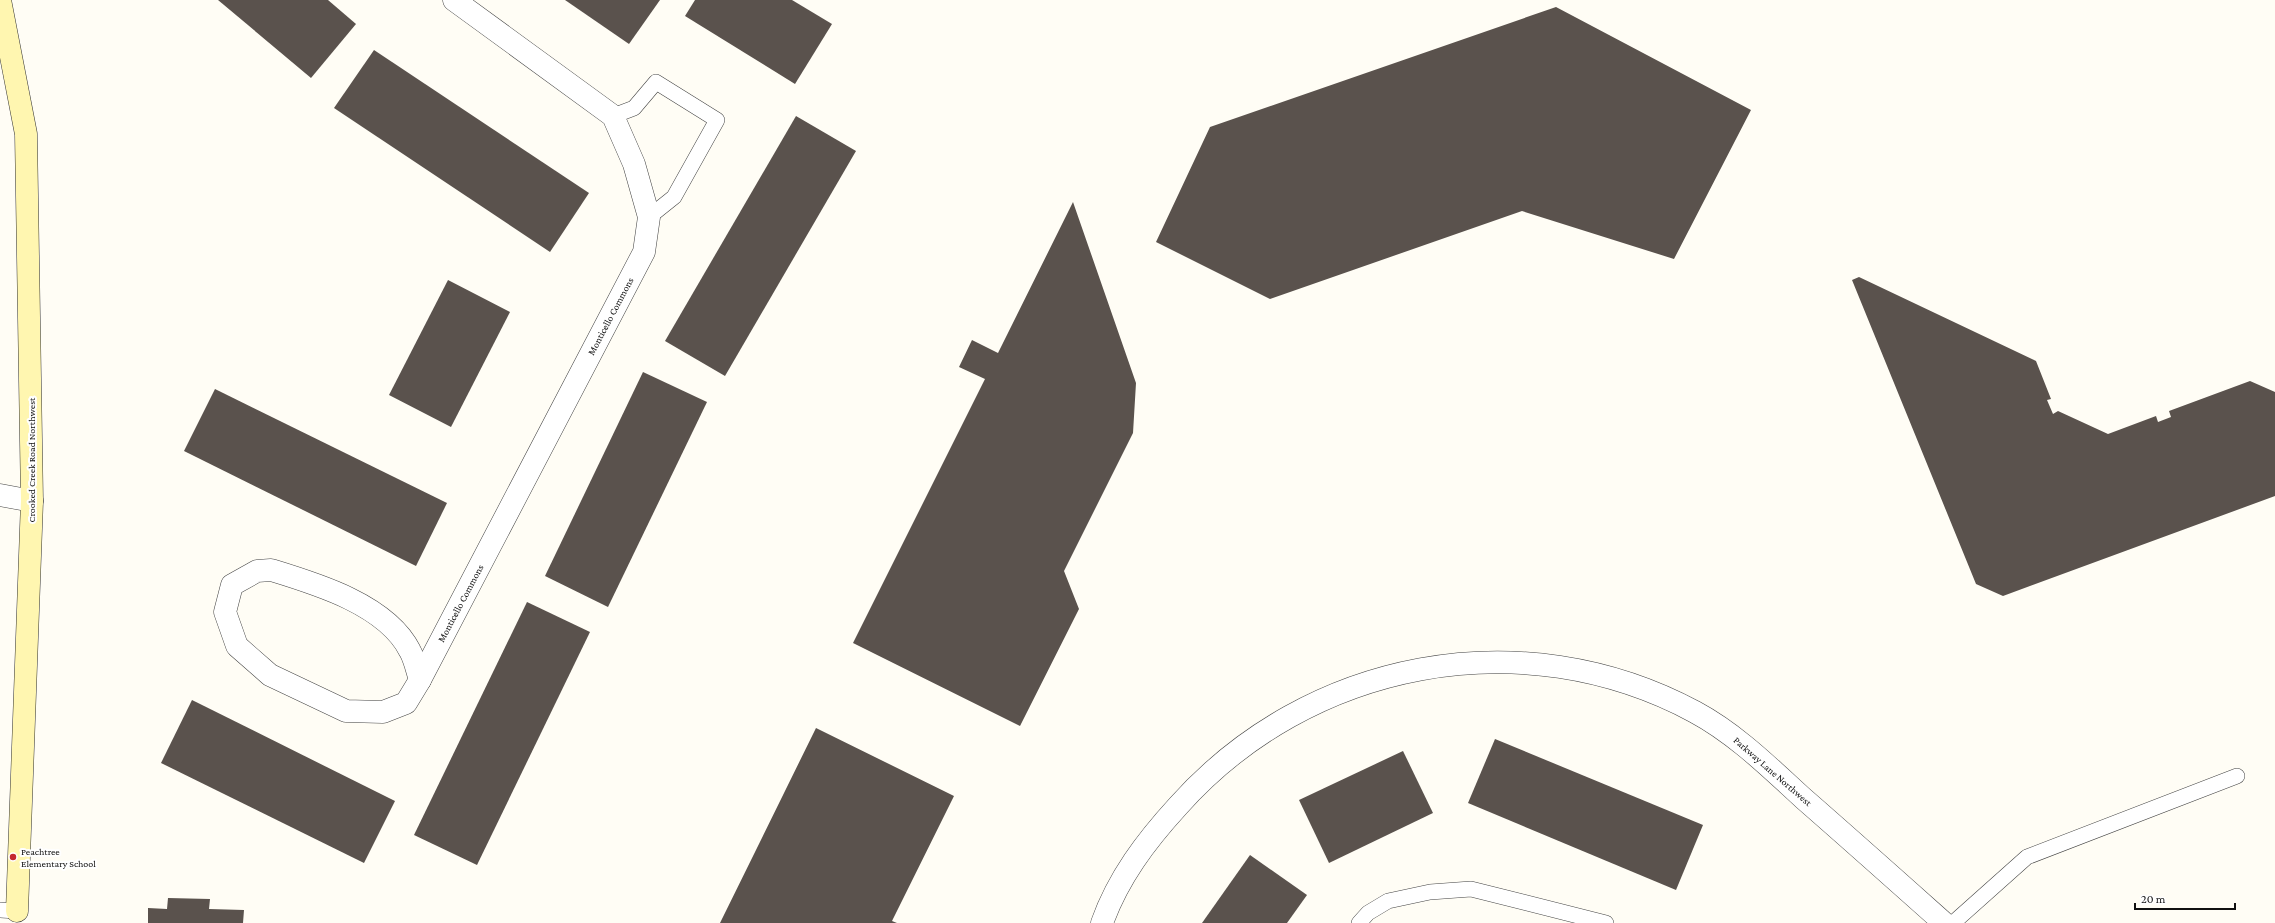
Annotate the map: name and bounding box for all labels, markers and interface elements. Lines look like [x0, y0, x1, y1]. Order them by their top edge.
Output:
street label: Monticello Commons [585, 275, 636, 357]
street label: Crooked Creek Road Northwest [26, 397, 37, 522]
street label: Monticello Commons [435, 562, 486, 644]
street label: Parkway Lane Northwest [1731, 734, 1814, 809]
place label: Peachtree Elementary School [21, 846, 96, 869]
marker: Peachtree Elementary School [8, 852, 18, 862]
scale bar [2135, 885, 2235, 911]
text: 20 m [2141, 892, 2166, 906]

